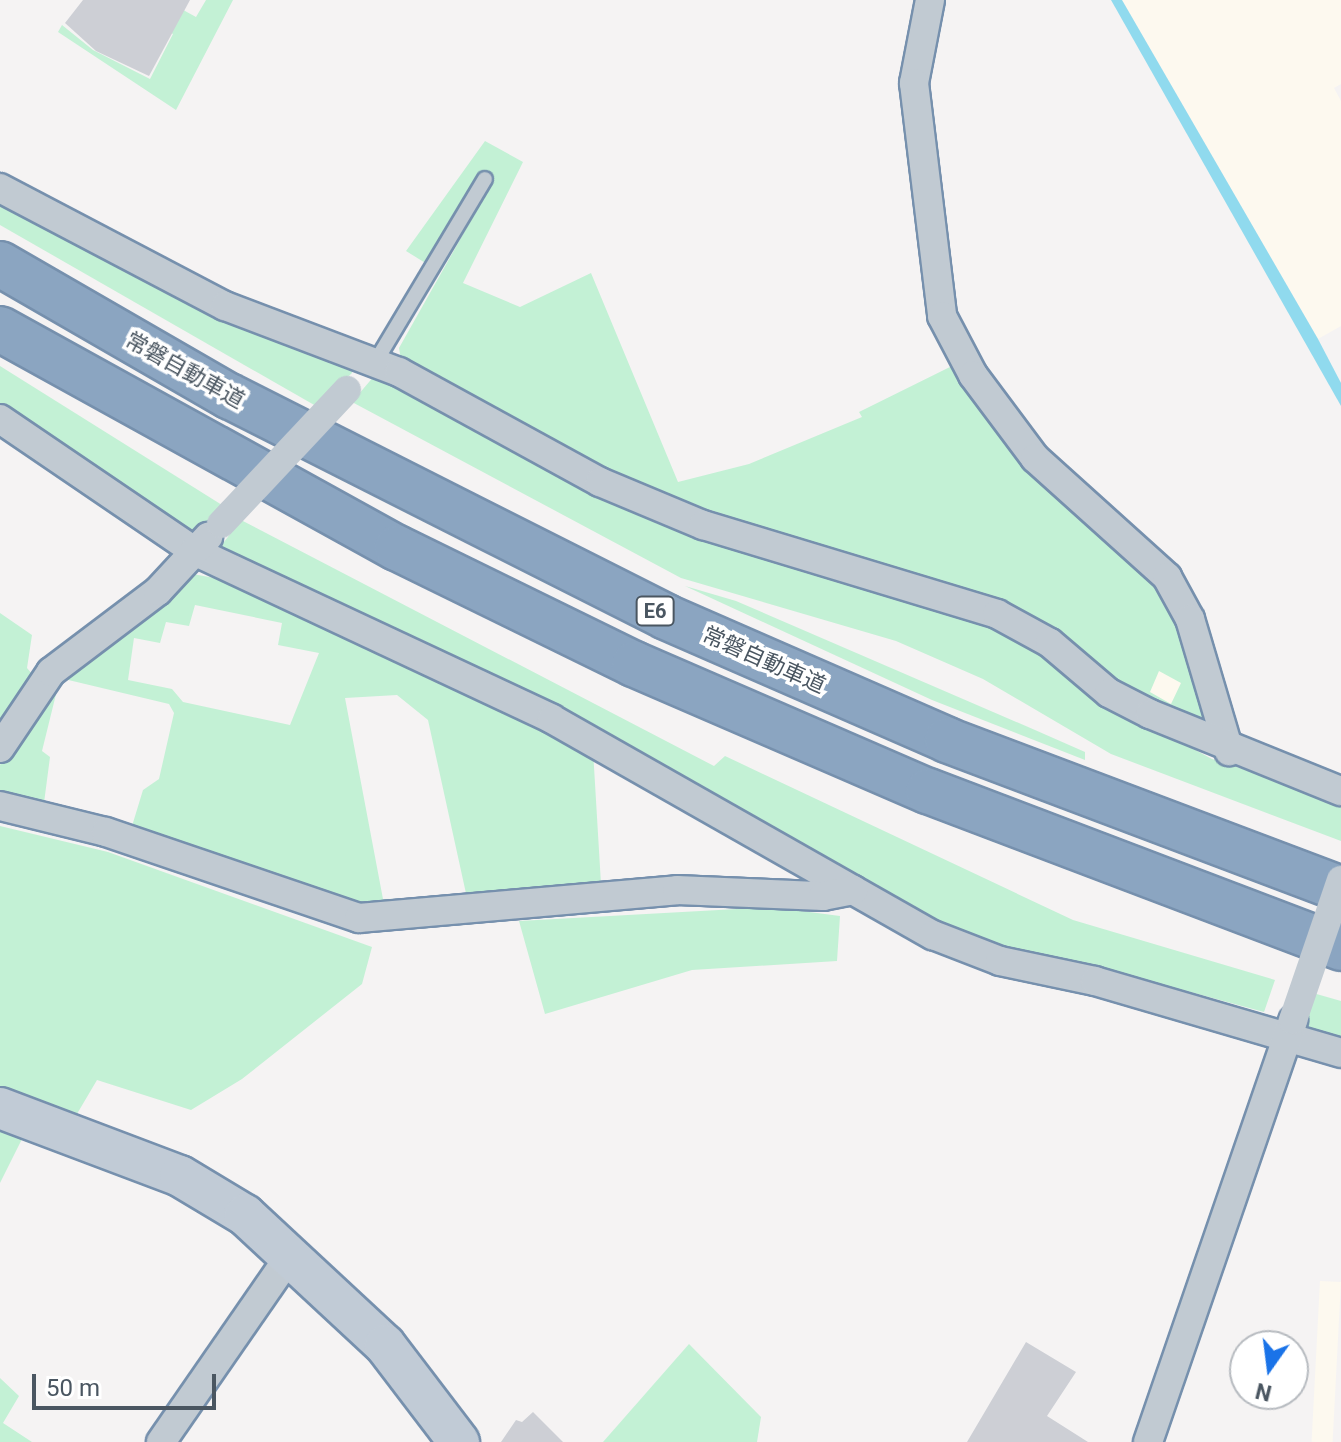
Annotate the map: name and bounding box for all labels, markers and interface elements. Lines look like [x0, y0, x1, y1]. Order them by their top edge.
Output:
street label: 常磐自動車道 [121, 326, 249, 414]
road number: E6 [635, 595, 675, 627]
street label: 常磐自動車道 [698, 621, 830, 699]
north arrow [1229, 1330, 1309, 1410]
scale bar [36, 1358, 220, 1408]
text: 50 m [46, 1374, 100, 1402]
text: N [1253, 1378, 1274, 1406]

